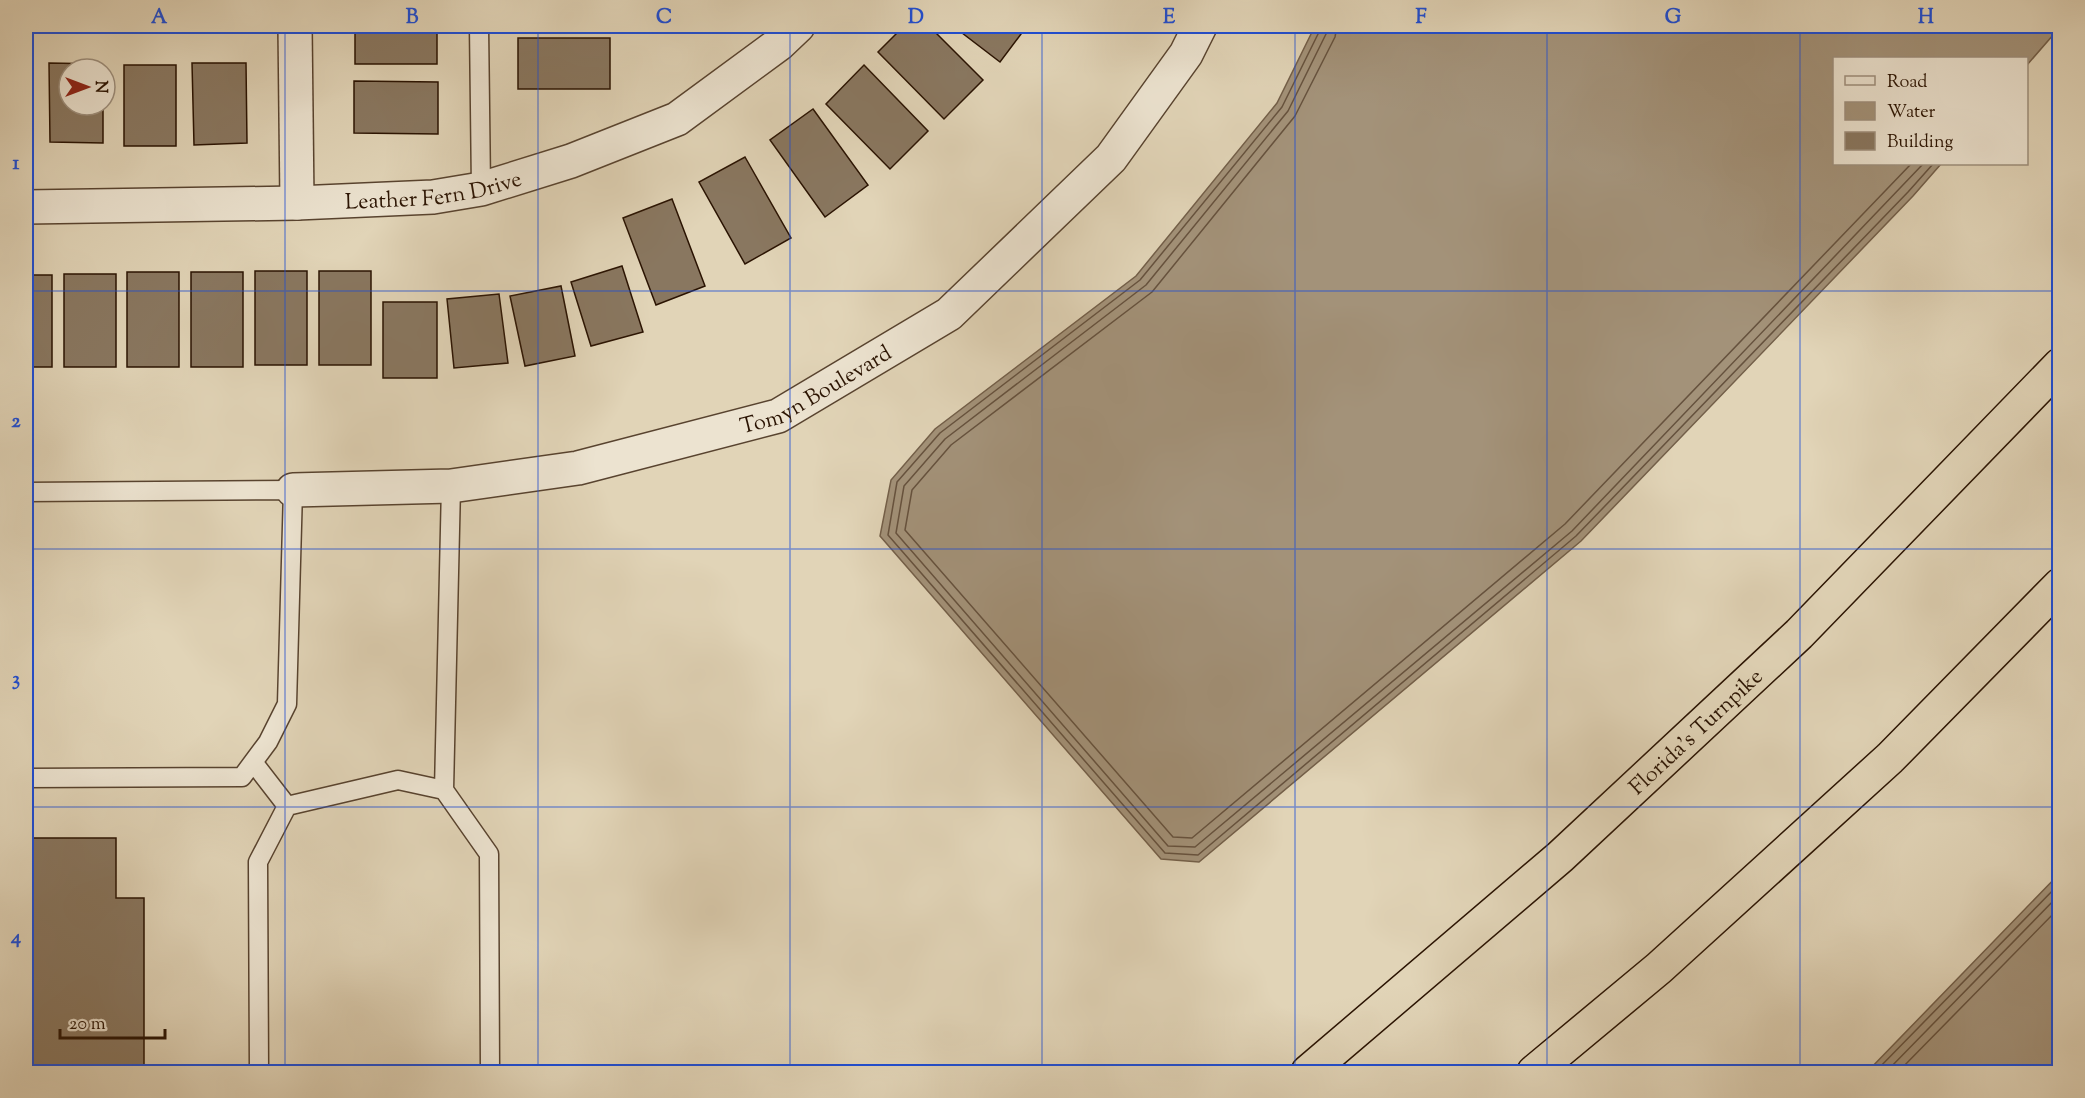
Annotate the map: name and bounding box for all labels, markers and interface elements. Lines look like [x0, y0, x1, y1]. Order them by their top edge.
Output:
text: A [151, 4, 168, 33]
text: B [406, 4, 419, 33]
text: C [656, 4, 672, 33]
text: D [908, 4, 924, 33]
text: E [1163, 4, 1176, 33]
text: F [1415, 4, 1427, 33]
text: G [1665, 4, 1682, 33]
text: H [1918, 4, 1934, 33]
north arrow [57, 57, 117, 117]
legend [1833, 57, 2028, 165]
text: Road [1887, 70, 1927, 96]
text: N [88, 81, 111, 94]
text: Water [1887, 100, 1936, 126]
text: Building [1887, 130, 1953, 156]
text: 1 [13, 150, 20, 179]
street label: Leather Fern Drive [344, 164, 526, 220]
street label: Tomyn Boulevard [737, 339, 899, 444]
text: 2 [11, 408, 21, 437]
street label: Florida's Turnpike [1623, 662, 1771, 804]
text: 3 [12, 666, 20, 695]
text: 4 [10, 924, 21, 953]
scale bar [60, 1002, 165, 1040]
text: 20 m [69, 1012, 106, 1038]

